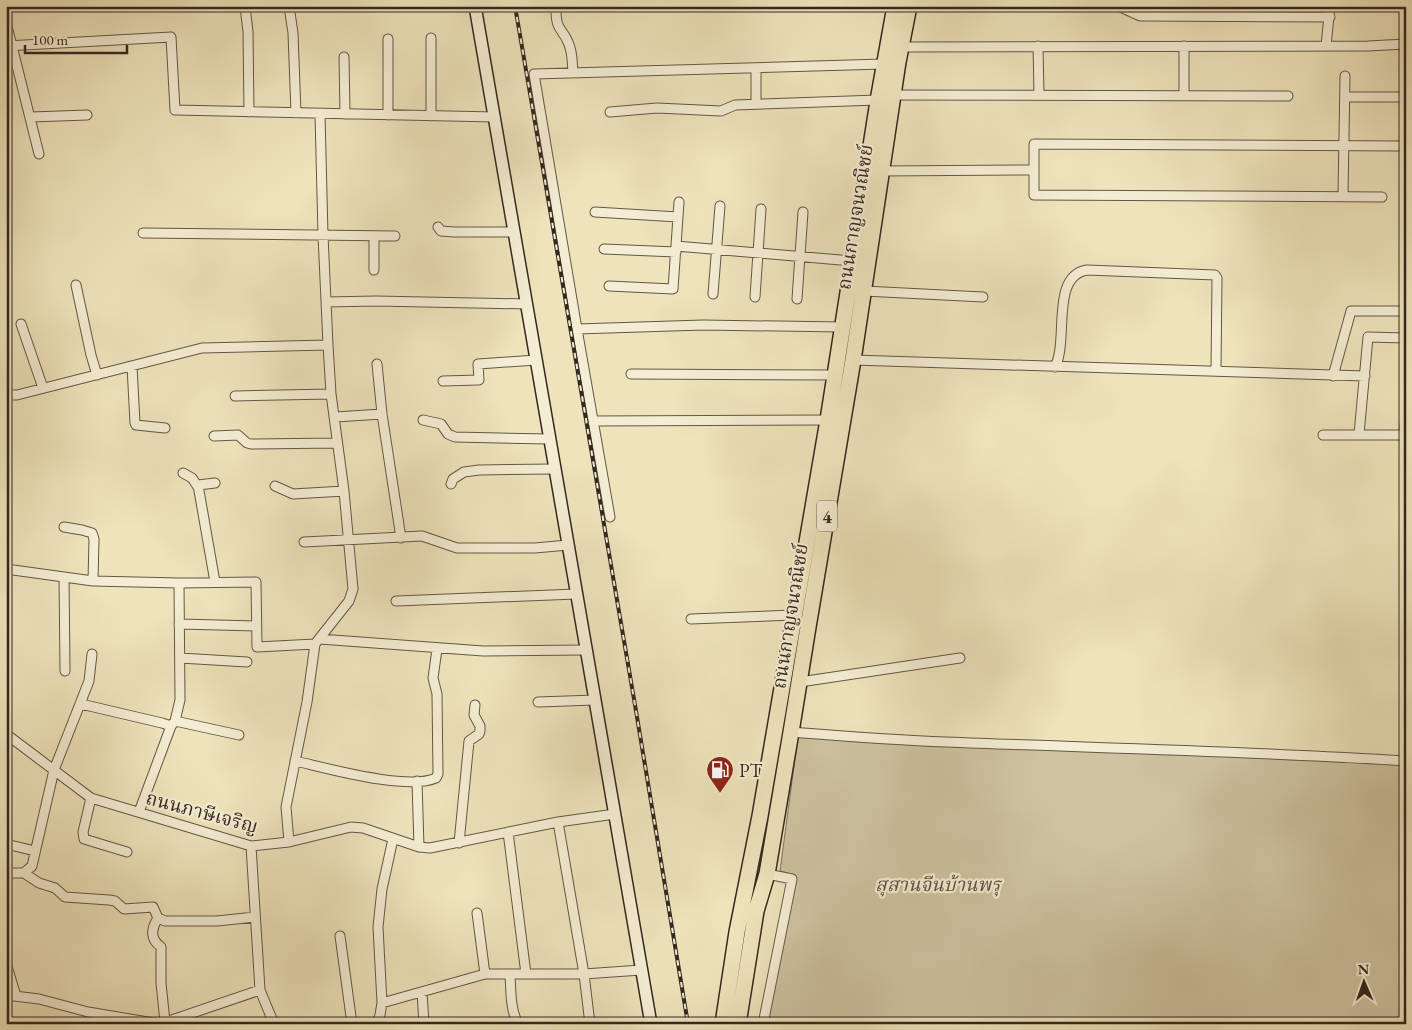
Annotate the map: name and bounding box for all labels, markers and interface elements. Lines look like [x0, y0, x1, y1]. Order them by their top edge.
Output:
scale bar [25, 22, 128, 54]
text: 100 m [32, 30, 69, 49]
street label: ถนนกาญจนวณิชย์ [831, 143, 879, 291]
road number: 4 [817, 501, 837, 532]
street label: ถนนกาญจนวณิชย์ [766, 542, 814, 690]
fuel station icon: PT [705, 755, 735, 794]
place label: PT [739, 758, 762, 783]
street label: ถนนภาษีเจริญ [143, 785, 261, 839]
park label: สุสานจีนบ้านพรุ [875, 872, 1003, 897]
north arrow [1340, 958, 1390, 1008]
text: N [1358, 960, 1370, 978]

